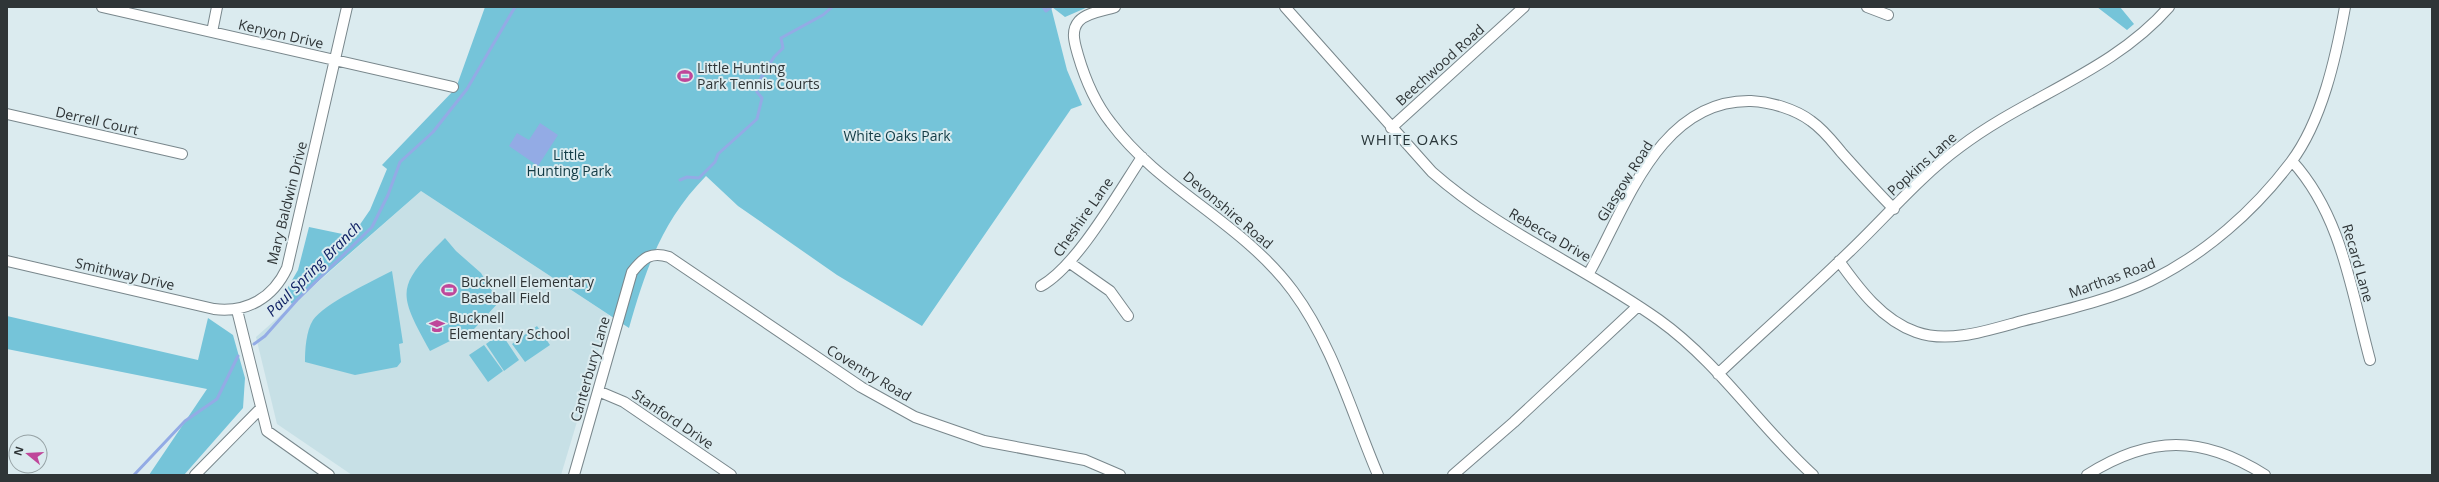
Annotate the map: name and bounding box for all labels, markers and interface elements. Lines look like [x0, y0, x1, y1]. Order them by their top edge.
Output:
street label: Kenyon Drive [237, 14, 326, 53]
street label: Beechwood Road [1391, 20, 1488, 110]
place label: Little Hunting Park Tennis Courts [697, 58, 820, 93]
sports icon: Little Hunting Park Tennis Courts [676, 67, 694, 85]
street label: Derrell Court [54, 102, 140, 139]
park label: White Oaks Park [843, 126, 951, 145]
street label: Popkins Lane [1883, 127, 1960, 200]
district label: WHITE OAKS [1361, 129, 1459, 149]
street label: Glasgow Road [1592, 137, 1657, 225]
street label: Mary Baldwin Drive [262, 139, 311, 267]
park label: Little Hunting Park [526, 145, 612, 180]
street label: Devonshire Road [1180, 167, 1277, 253]
street label: Cheshire Lane [1048, 173, 1117, 260]
street label: Rebecca Drive [1506, 203, 1595, 266]
water label: Paul Spring Branch [261, 216, 365, 320]
street label: Recard Lane [2338, 222, 2379, 304]
street label: Smithway Drive [74, 253, 177, 294]
street label: Marthas Road [2066, 253, 2158, 302]
place label: Bucknell Elementary Baseball Field [461, 272, 595, 307]
sports icon: Bucknell Elementary Baseball Field [440, 281, 458, 299]
place label: Bucknell Elementary School [449, 308, 570, 343]
street label: Canterbury Lane [565, 314, 614, 424]
school or university icon: Bucknell Elementary School [428, 317, 446, 335]
street label: Coventry Road [823, 340, 915, 405]
street label: Stanford Drive [629, 384, 718, 453]
north arrow [8, 434, 48, 474]
text: N [9, 444, 27, 457]

